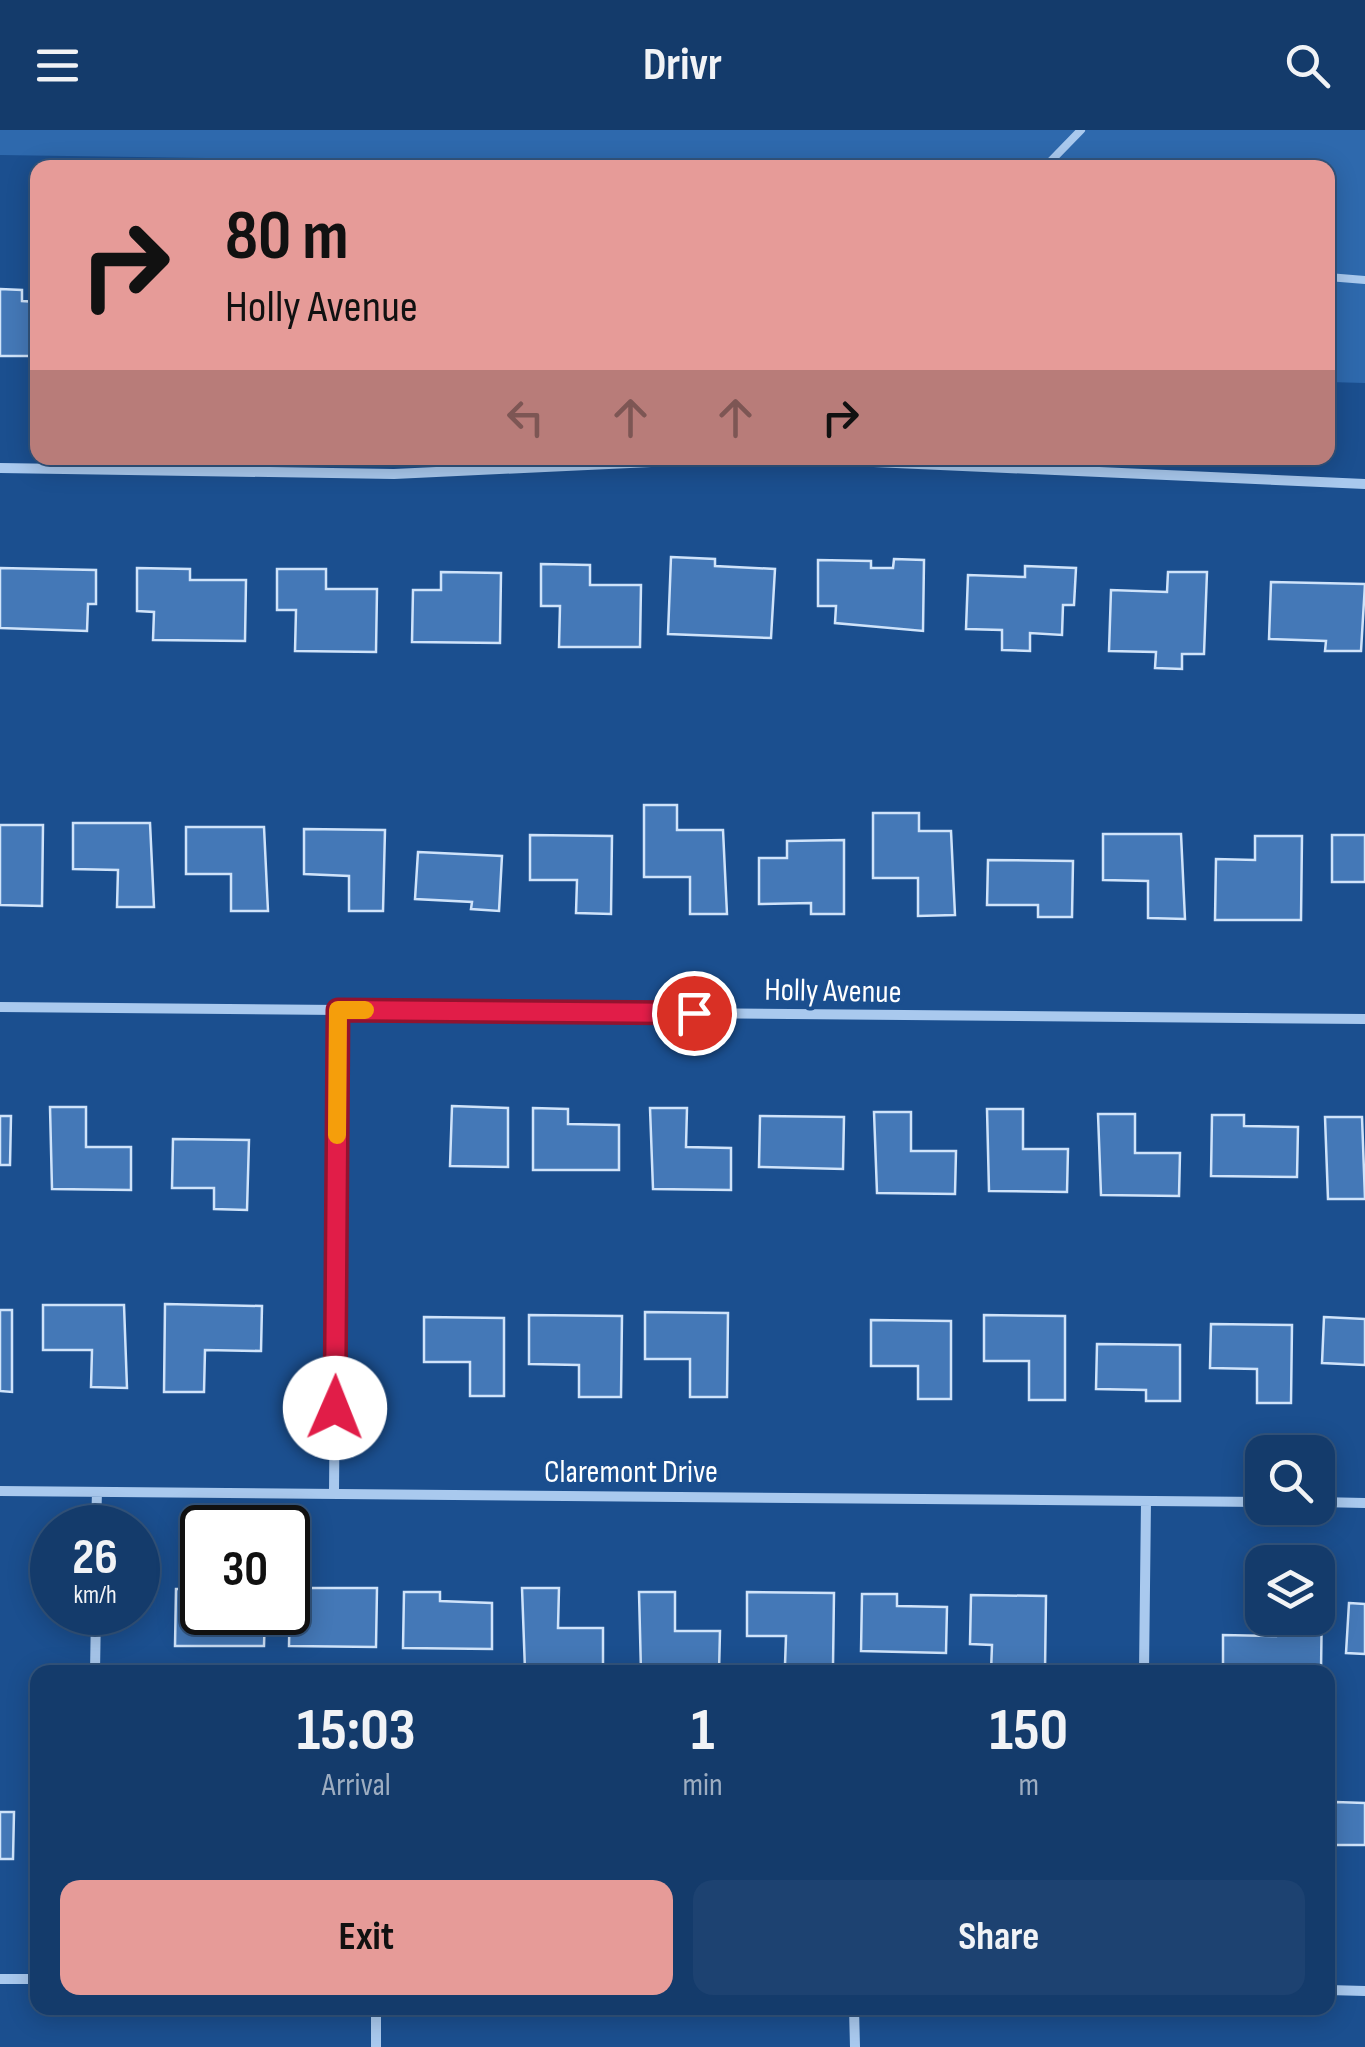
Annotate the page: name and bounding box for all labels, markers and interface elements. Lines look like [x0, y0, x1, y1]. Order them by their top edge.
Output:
icon: menu [30, 38, 85, 93]
text: Drivr [643, 38, 722, 93]
icon: search [1280, 38, 1335, 93]
text: 80 m [225, 195, 349, 279]
icon: right [60, 200, 190, 330]
text: Holly Avenue [225, 280, 418, 335]
icon: left [498, 390, 553, 445]
icon: ahead [603, 390, 658, 445]
icon: ahead [708, 390, 763, 445]
icon: right [813, 390, 868, 445]
pin [652, 971, 737, 1056]
street label: Holly Avenue [764, 971, 902, 1012]
icon: arrive [667, 986, 722, 1041]
position arrow [283, 1356, 387, 1460]
map controls [1245, 1435, 1335, 1635]
button: search [1245, 1435, 1335, 1525]
street label: Claremont Drive [544, 1453, 718, 1492]
speed limit sign: 30 [180, 1505, 310, 1635]
text: 26 [72, 1528, 118, 1588]
button: layers [1245, 1545, 1335, 1635]
text: km/h [73, 1580, 117, 1611]
text: 15:03 [297, 1695, 416, 1767]
text: 1 [691, 1695, 714, 1767]
text: 150 [990, 1695, 1068, 1767]
text: Arrival [322, 1766, 391, 1805]
text: min [683, 1766, 723, 1805]
text: m [1019, 1766, 1039, 1805]
button: Exit [60, 1880, 673, 1995]
button: Share [693, 1880, 1305, 1995]

